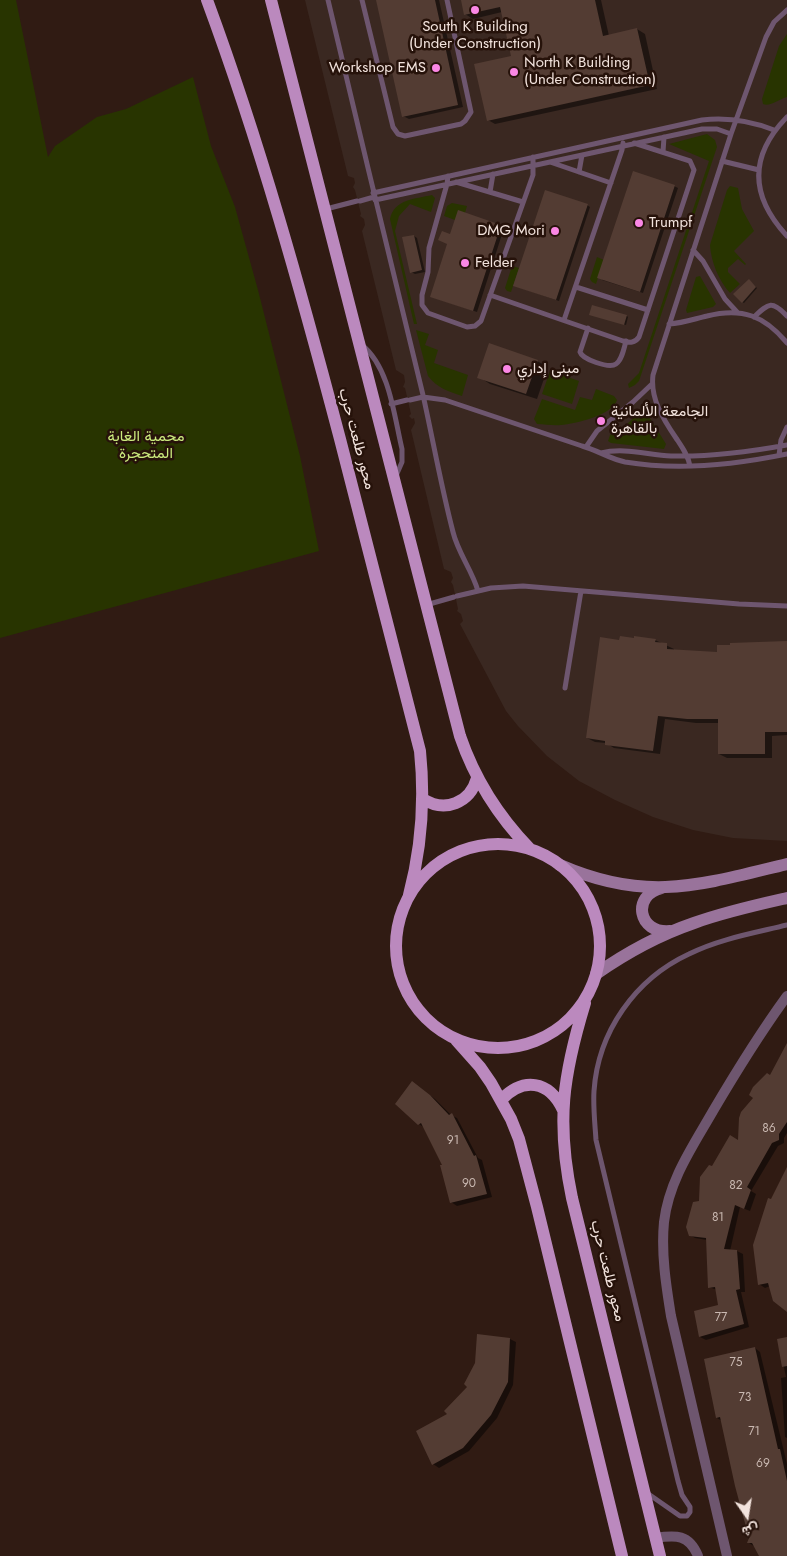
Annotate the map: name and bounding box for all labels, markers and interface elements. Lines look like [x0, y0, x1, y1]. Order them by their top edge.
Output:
marker: South K Building (Under Construction) [469, 4, 481, 16]
place label: South K Building (Under Construction) [409, 18, 541, 53]
place label: North K Building (Under Construction) [524, 54, 656, 89]
place label: Workshop EMS [329, 59, 426, 77]
marker: Workshop EMS [430, 62, 442, 74]
marker: North K Building (Under Construction) [508, 66, 520, 78]
place label: Trumpf [649, 214, 692, 232]
marker: Trumpf [633, 217, 645, 229]
place label: DMG Mori [477, 222, 545, 240]
marker: DMG Mori [549, 225, 561, 237]
place label: Felder [475, 254, 515, 272]
marker: Felder [459, 257, 471, 269]
place label: مبنى إداري [517, 360, 579, 378]
marker: مبنى إداري [501, 363, 513, 375]
street label: محور طلعت حرب [334, 387, 378, 491]
place label: الجامعة الألمانية بالقاهرة [611, 403, 708, 438]
marker: الجامعة الألمانية بالقاهرة [595, 415, 607, 427]
park label: محمية الغابة المتحجرة [107, 428, 185, 463]
house number: 86 [762, 1122, 776, 1136]
house number: 91 [447, 1134, 459, 1148]
house number: 90 [462, 1177, 476, 1191]
house number: 82 [729, 1179, 743, 1193]
house number: 81 [712, 1211, 724, 1225]
street label: محور طلعت حرب [586, 1218, 628, 1324]
house number: 77 [715, 1311, 727, 1325]
house number: 75 [729, 1356, 743, 1370]
house number: 73 [739, 1391, 751, 1405]
house number: 71 [748, 1425, 760, 1439]
house number: 69 [756, 1457, 770, 1471]
north arrow [722, 1491, 772, 1541]
text: ش [740, 1519, 761, 1542]

